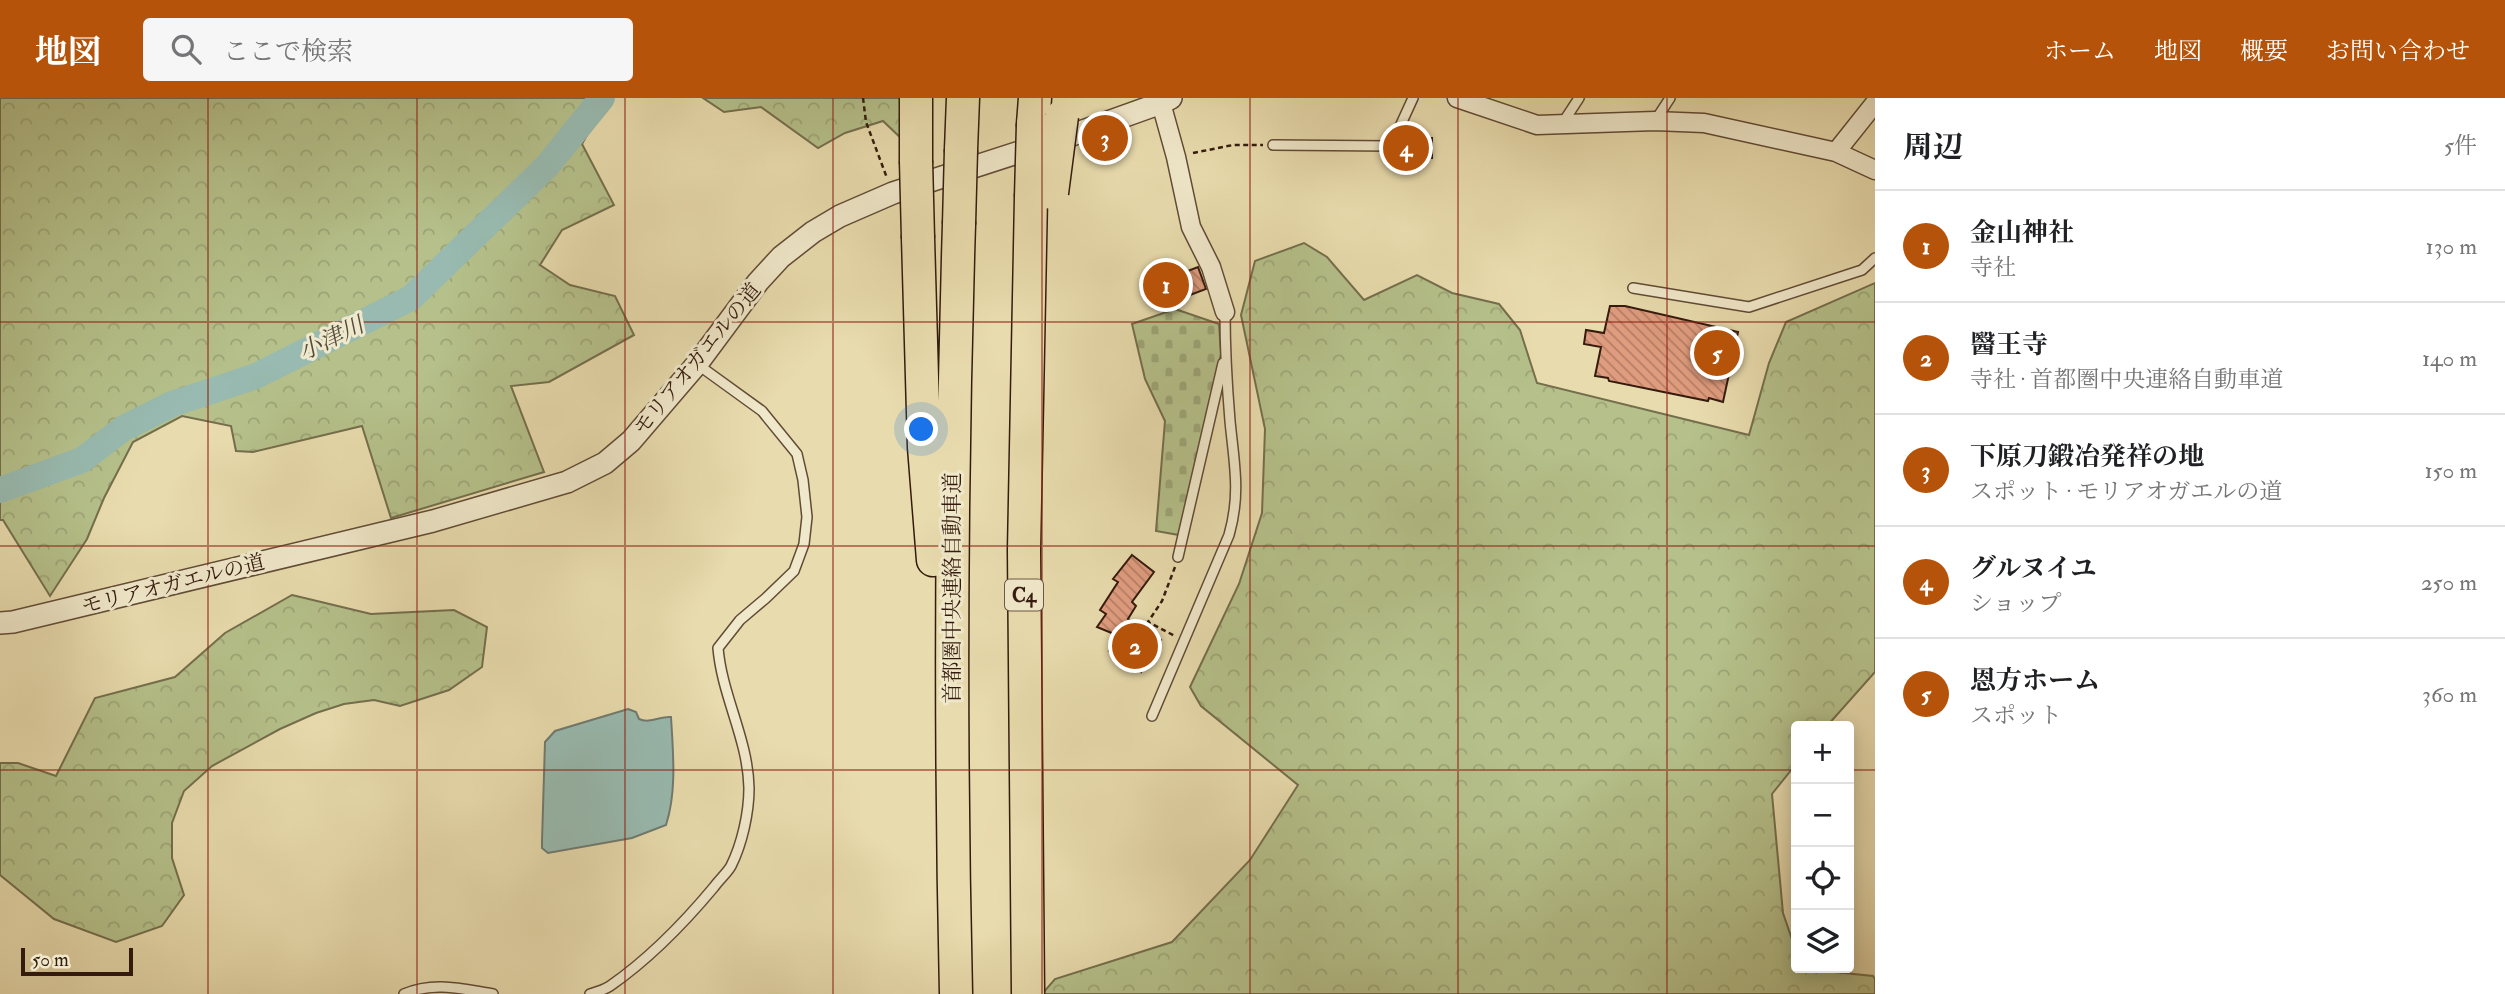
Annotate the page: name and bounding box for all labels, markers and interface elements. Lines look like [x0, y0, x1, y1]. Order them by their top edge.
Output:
search box [143, 18, 633, 81]
icon: search [167, 30, 205, 68]
text: 地図 [35, 32, 101, 73]
text: ここで検索 [223, 36, 353, 68]
text: ホーム [2044, 36, 2116, 67]
text: 地図 [2154, 36, 2202, 67]
text: 概要 [2240, 36, 2288, 67]
text: お問い合わせ [2326, 36, 2470, 67]
pin: 3 [1082, 112, 1128, 164]
pin: 4 [1383, 122, 1429, 174]
text: 周辺 [1903, 129, 1963, 166]
text: 5件 [2444, 131, 2477, 160]
text: 金山神社 [1970, 217, 2074, 249]
text: 1 [1922, 232, 1930, 261]
text: 130 m [2425, 232, 2477, 261]
text: 寺社 [1970, 253, 2016, 282]
pin: 1 [1143, 259, 1189, 311]
street label: モリアオガエルの道 [628, 278, 767, 441]
water label: 小津川 [294, 309, 371, 367]
pin: 5 [1694, 327, 1740, 379]
text: 醫王寺 [1970, 329, 2048, 361]
text: 2 [1920, 344, 1932, 373]
text: 140 m [2422, 344, 2477, 373]
text: 寺社 · 首都圏中央連絡自動車道 [1970, 365, 2283, 394]
your location [904, 412, 938, 446]
text: 下原刀鍛冶発祥の地 [1970, 441, 2204, 473]
text: 3 [1922, 456, 1930, 485]
text: 150 m [2424, 456, 2477, 485]
street label: 首都圏中央連絡自動車道 [939, 473, 966, 704]
text: スポット · モリアオガエルの道 [1970, 477, 2282, 506]
street label: モリアオガエルの道 [79, 549, 268, 620]
text: グルヌイユ [1970, 553, 2097, 585]
text: 4 [1920, 568, 1932, 597]
text: 250 m [2421, 568, 2477, 597]
road number: C4 [1005, 580, 1043, 610]
text: ショップ [1970, 589, 2062, 618]
pin: 2 [1112, 620, 1158, 672]
text: 恩方ホーム [1970, 665, 2100, 697]
text: 5 [1921, 680, 1931, 709]
text: 360 m [2422, 680, 2477, 709]
text: スポット [1970, 701, 2062, 730]
map controls [1791, 721, 1854, 973]
button: + [1791, 721, 1854, 784]
button: − [1791, 784, 1854, 847]
button: locate [1791, 847, 1854, 910]
button: layers [1791, 910, 1854, 973]
scale bar [21, 945, 133, 977]
text: 50 m [32, 948, 69, 972]

